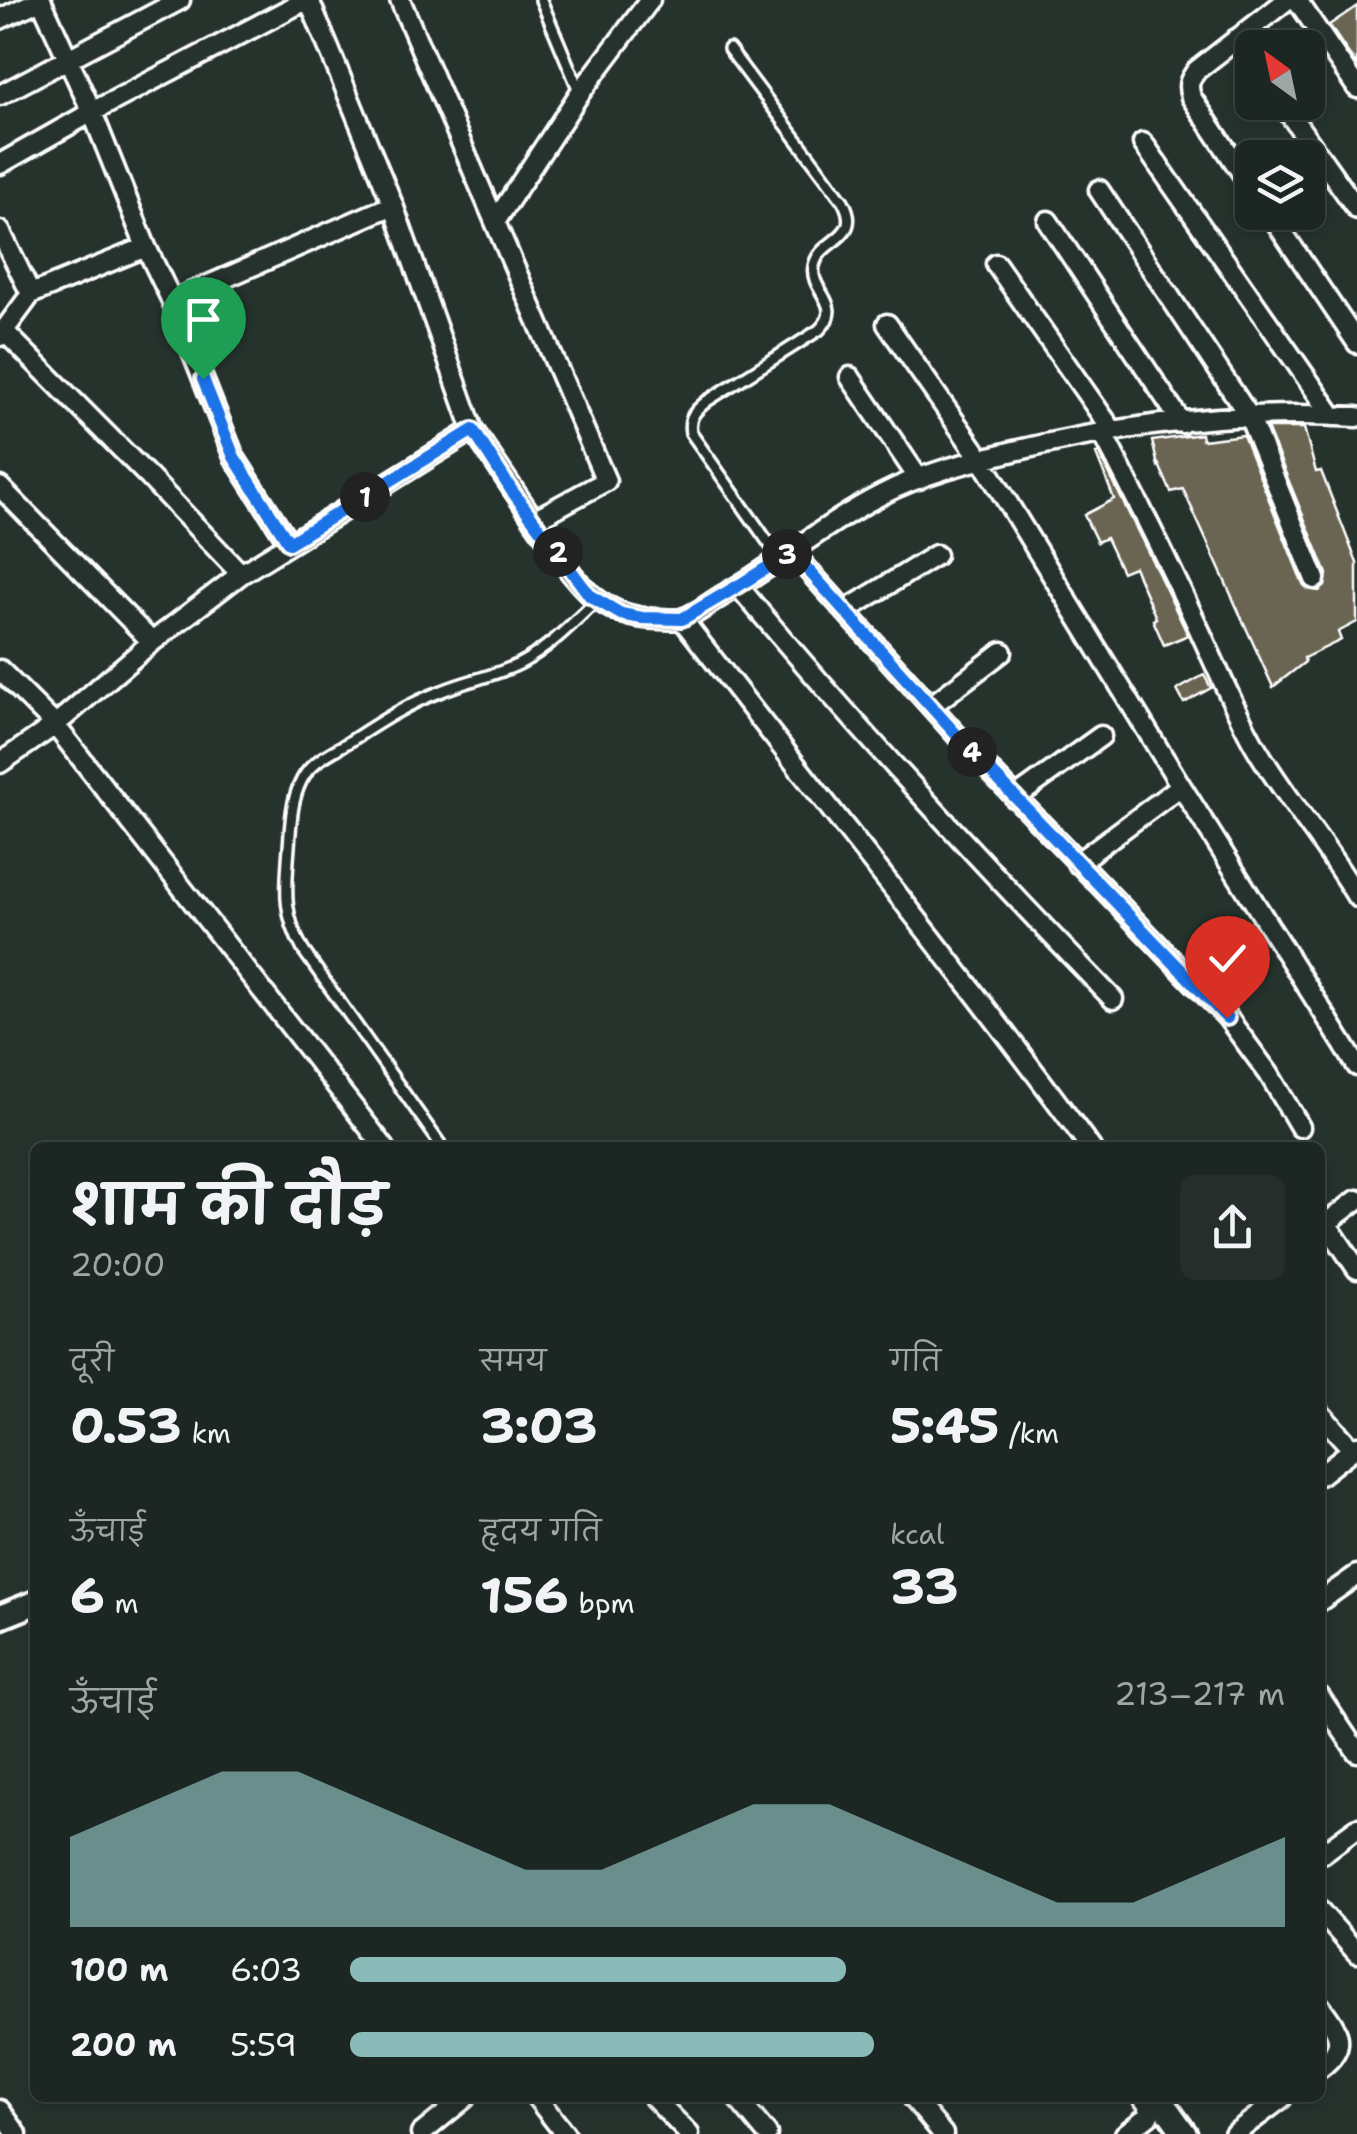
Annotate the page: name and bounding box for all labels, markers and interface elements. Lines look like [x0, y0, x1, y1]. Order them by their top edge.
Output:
north arrow [1235, 30, 1325, 120]
map controls [1235, 30, 1325, 230]
button: layers [1235, 140, 1325, 230]
pin [161, 277, 246, 380]
icon: arrive [176, 292, 231, 347]
pin: 1 [340, 472, 390, 522]
text: 1 [359, 478, 371, 516]
pin: 2 [533, 527, 583, 577]
pin: 3 [762, 529, 812, 579]
text: 2 [548, 533, 568, 571]
text: 3 [777, 535, 797, 573]
pin: 4 [947, 727, 997, 777]
text: 4 [962, 733, 982, 771]
pin [1185, 916, 1270, 1019]
icon: check [1200, 931, 1255, 986]
text: शाम की दौड़ [70, 1168, 386, 1242]
button: share [1180, 1175, 1285, 1280]
text: 20:00 [70, 1243, 165, 1286]
text: दूरी [70, 1342, 114, 1380]
text: समय [480, 1342, 547, 1380]
text: गति [890, 1342, 941, 1380]
text: 0.53 [70, 1392, 182, 1459]
text: 3:03 [480, 1392, 598, 1459]
text: 5:45 [890, 1392, 1000, 1459]
text: km [182, 1414, 231, 1452]
text: /km [1000, 1414, 1059, 1452]
text: ऊँचाई [70, 1512, 145, 1550]
text: हृदय गति [480, 1512, 601, 1550]
text: kcal [890, 1515, 944, 1553]
text: 33 [890, 1553, 959, 1620]
text: 6 [70, 1562, 105, 1629]
text: 156 [480, 1562, 569, 1629]
text: m [105, 1584, 139, 1622]
text: bpm [569, 1584, 635, 1622]
text: 213–217 m [1114, 1672, 1285, 1715]
text: ऊँचाई [70, 1680, 156, 1723]
text: 100 m [70, 1948, 169, 1991]
text: 6:03 [230, 1948, 302, 1991]
text: 200 m [70, 2023, 177, 2066]
text: 5:59 [230, 2023, 297, 2066]

